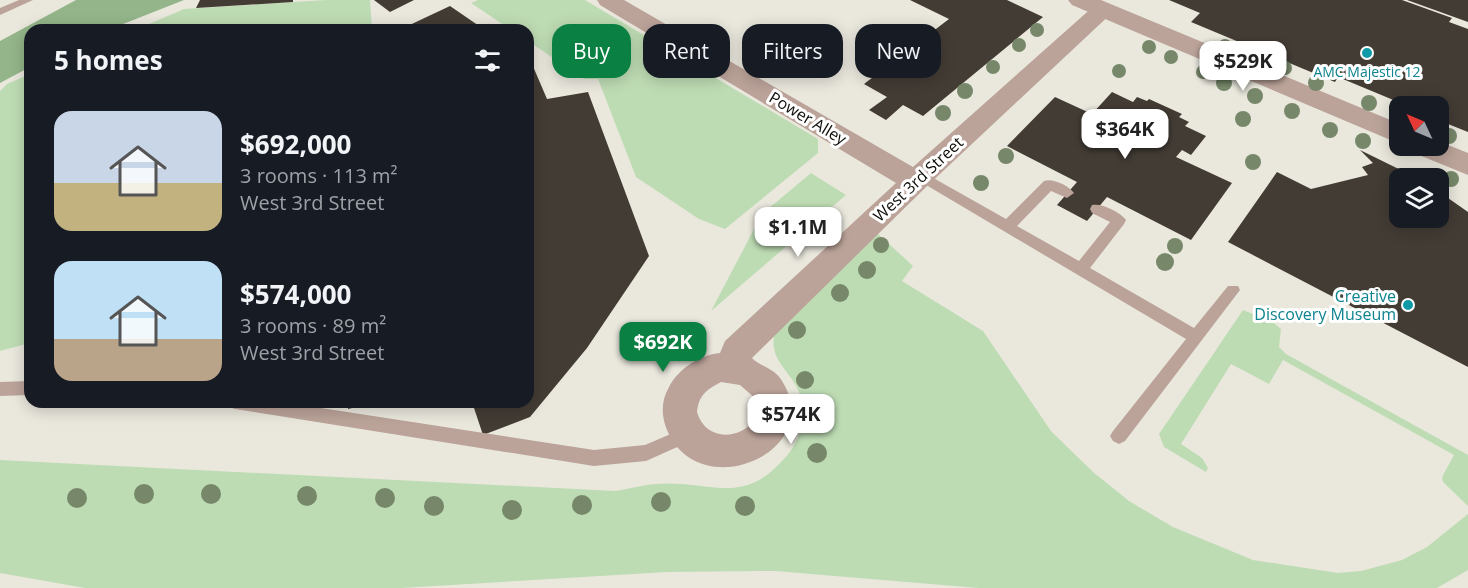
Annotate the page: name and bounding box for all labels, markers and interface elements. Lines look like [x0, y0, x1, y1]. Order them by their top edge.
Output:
chip: Buy [552, 24, 631, 78]
chip: Rent [643, 24, 730, 78]
chip: Filters [742, 24, 843, 78]
chip: New [855, 24, 941, 78]
pin: $529K [1201, 41, 1285, 92]
text: 5 homes [54, 42, 163, 78]
icon: filters [471, 44, 504, 77]
marker: AMC Majestic 12 [1360, 46, 1374, 60]
text: $529K [1213, 47, 1273, 74]
place label: AMC Majestic 12 [1313, 62, 1421, 81]
street label: Power Alley [765, 86, 852, 150]
north arrow [1389, 96, 1449, 156]
map controls [1389, 96, 1449, 228]
pin: $364K [1083, 109, 1167, 160]
text: $364K [1095, 115, 1155, 142]
text: $692,000 [240, 126, 351, 162]
street label: West 3rd Street [868, 131, 968, 226]
icon: home [102, 135, 174, 207]
text: 3 rooms · 113 m² [240, 162, 398, 189]
button: layers [1389, 168, 1449, 228]
text: West 3rd Street [240, 189, 384, 216]
pin: $1.1M [756, 207, 840, 258]
text: $1.1M [769, 213, 827, 240]
text: $574,000 [240, 276, 351, 312]
icon: home [102, 285, 174, 357]
place label: Creative Discovery Museum [1254, 285, 1396, 325]
marker: Creative Discovery Museum [1401, 298, 1415, 312]
text: 3 rooms · 89 m² [240, 312, 386, 339]
pin: $692K [621, 322, 705, 373]
text: $692K [633, 328, 693, 355]
text: West 3rd Street [240, 339, 384, 366]
pin: $574K [749, 394, 833, 445]
text: $574K [761, 400, 821, 427]

